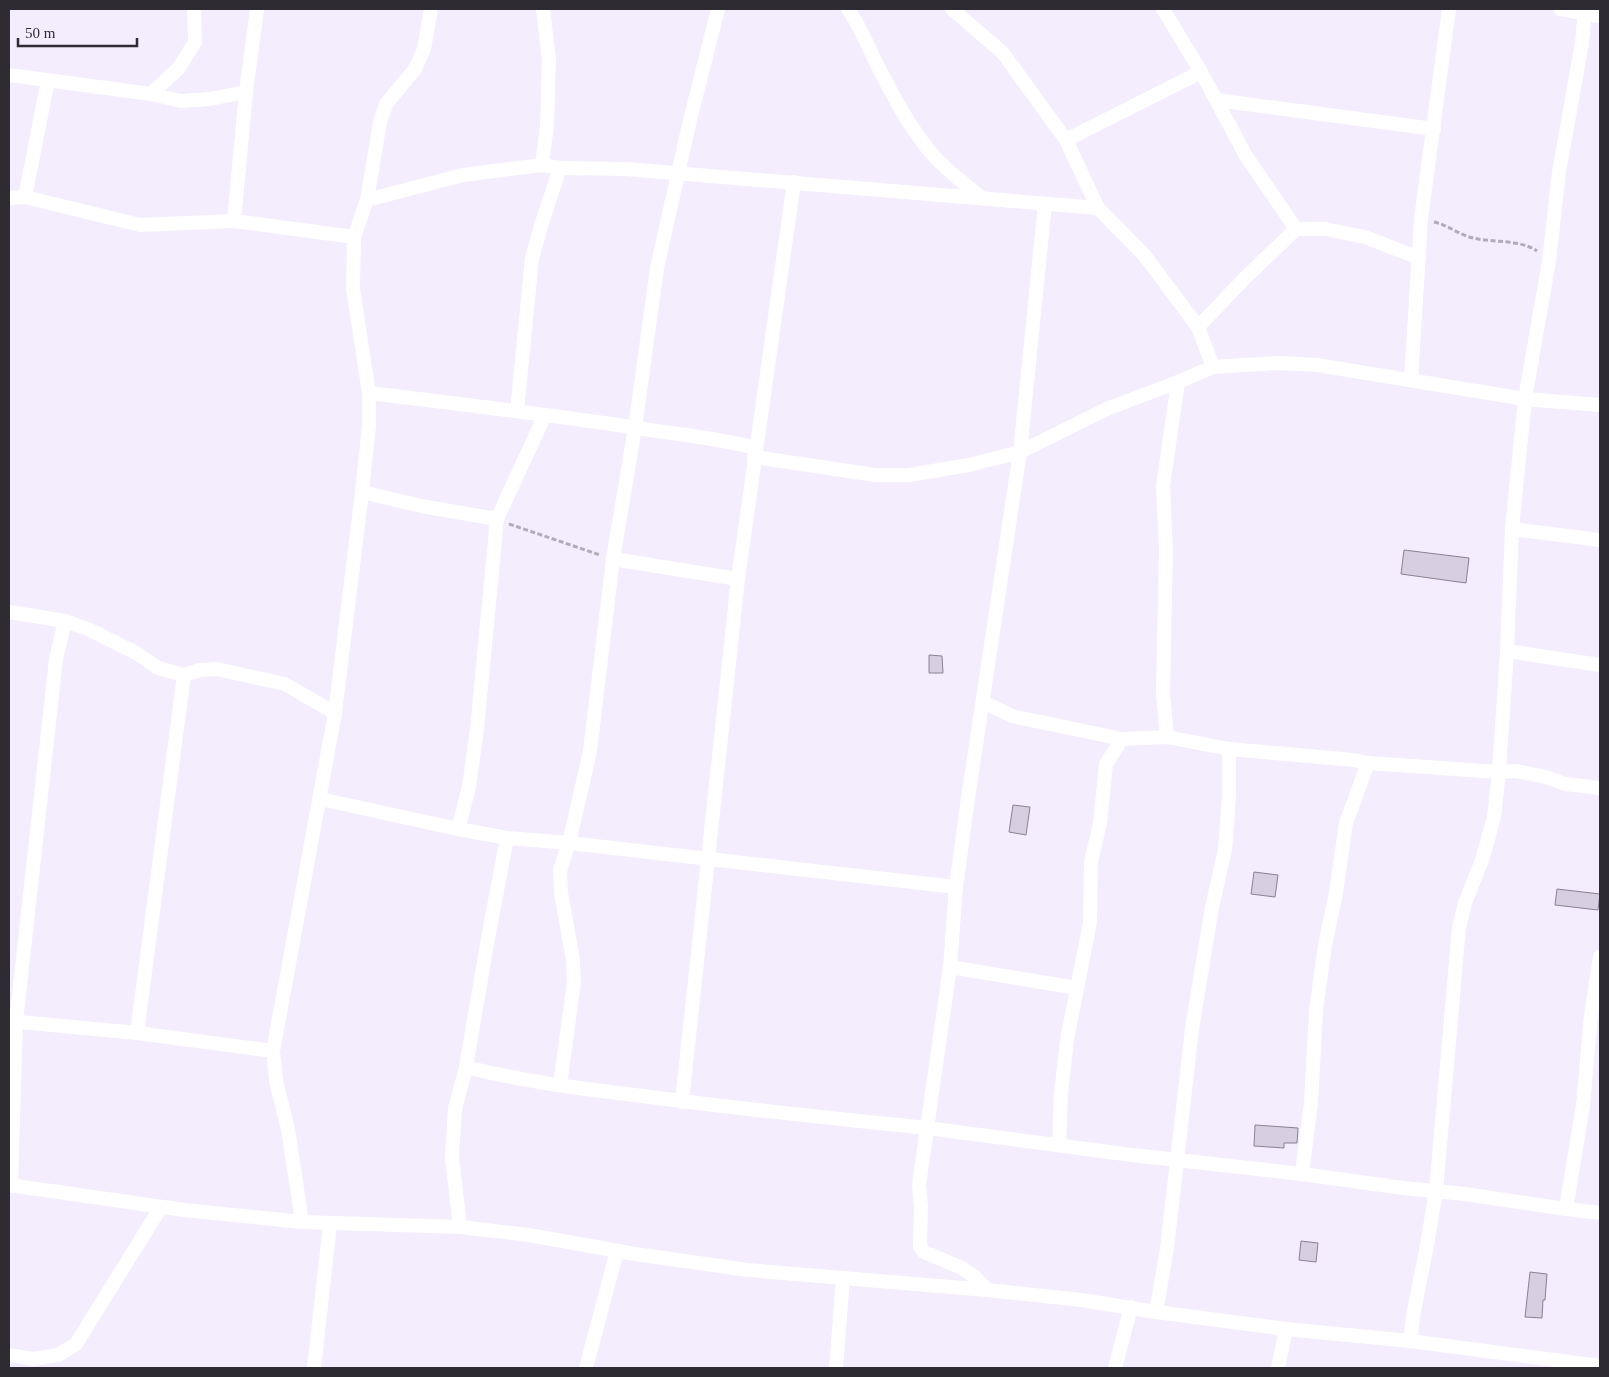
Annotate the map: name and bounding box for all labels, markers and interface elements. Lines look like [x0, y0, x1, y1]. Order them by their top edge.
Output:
scale bar [18, 15, 136, 47]
text: 50 m [25, 25, 56, 41]

